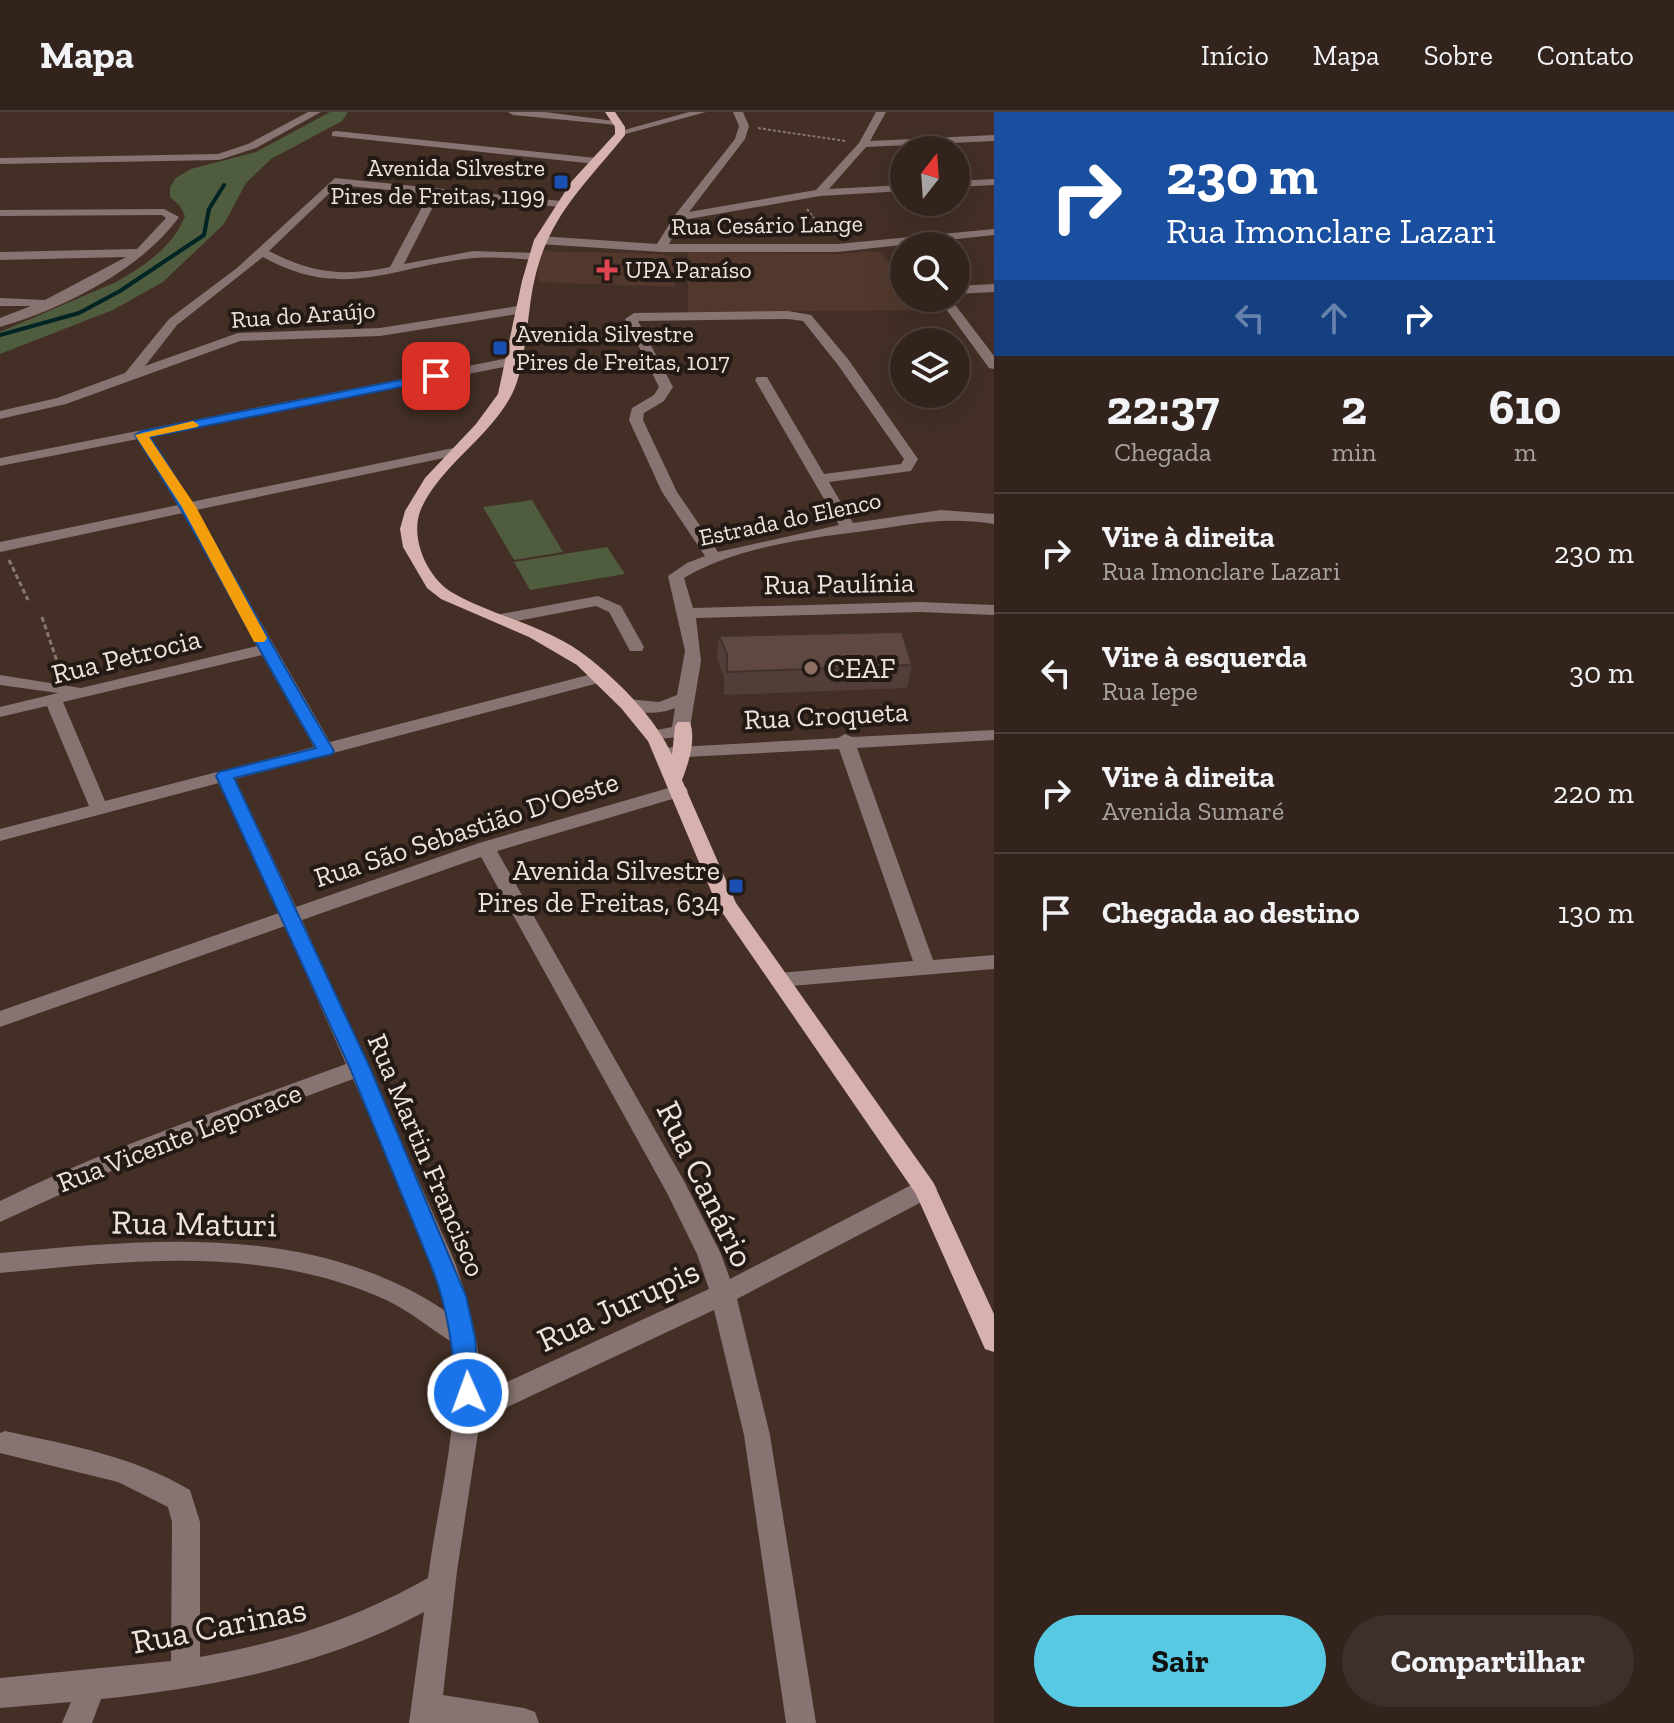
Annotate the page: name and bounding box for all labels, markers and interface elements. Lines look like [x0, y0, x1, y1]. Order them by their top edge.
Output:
text: Mapa [40, 32, 134, 78]
text: Início [1201, 39, 1269, 72]
text: Mapa [1313, 39, 1380, 72]
text: Sobre [1424, 39, 1493, 72]
text: Contato [1537, 39, 1634, 72]
north arrow [890, 136, 970, 216]
map controls [890, 136, 970, 408]
text: 230 m [1166, 141, 1318, 208]
icon: right [1034, 144, 1138, 248]
place label: Avenida Silvestre Pires de Freitas, 1199 [331, 153, 545, 210]
marker: Avenida Silvestre Pires de Freitas, 1199 [552, 173, 570, 191]
street label: Rua Cesário Lange [671, 208, 863, 241]
text: Rua Imonclare Lazari [1166, 209, 1496, 252]
button: search [890, 232, 970, 312]
place label: UPA Paraíso [625, 255, 751, 284]
marker: UPA Paraíso [596, 259, 618, 281]
street label: Rua do Araújo [230, 295, 376, 334]
icon: left [1228, 296, 1272, 340]
icon: ahead [1312, 296, 1356, 340]
icon: right [1396, 296, 1440, 340]
place label: Avenida Silvestre Pires de Freitas, 1017 [516, 319, 730, 376]
button: layers [890, 328, 970, 408]
marker: Avenida Silvestre Pires de Freitas, 1017 [491, 339, 509, 357]
pin [402, 342, 470, 410]
icon: arrive [414, 354, 458, 398]
text: 22:37 [1106, 379, 1219, 436]
text: 2 [1341, 379, 1367, 436]
text: 610 [1489, 379, 1562, 436]
text: Chegada [1114, 436, 1211, 468]
text: min [1332, 436, 1376, 468]
text: m [1514, 436, 1536, 468]
street label: Estrada do Elenco [696, 485, 884, 552]
text: Vire à direita [1102, 519, 1275, 555]
icon: right [1034, 531, 1078, 575]
text: 230 m [1554, 535, 1634, 571]
text: Rua Imonclare Lazari [1102, 555, 1340, 587]
street label: Rua Paulínia [763, 566, 915, 601]
street label: Rua Petrocia [48, 622, 204, 691]
text: Vire à esquerda [1102, 639, 1307, 675]
icon: left [1034, 651, 1078, 695]
place label: CEAF [827, 652, 895, 685]
text: 30 m [1569, 655, 1634, 691]
marker: CEAF [802, 659, 820, 677]
text: Rua Iepe [1102, 675, 1198, 707]
street label: Rua Croqueta [743, 695, 910, 736]
text: Vire à direita [1102, 759, 1275, 795]
street label: Rua São Sebastião D'Oeste [310, 765, 622, 894]
icon: right [1034, 771, 1078, 815]
text: 220 m [1553, 775, 1634, 811]
text: Avenida Sumaré [1102, 795, 1284, 827]
place label: Avenida Silvestre Pires de Freitas, 634 [477, 854, 720, 919]
marker: Avenida Silvestre Pires de Freitas, 634 [727, 877, 745, 895]
icon: arrive [1034, 891, 1078, 935]
text: Chegada ao destino [1102, 895, 1360, 931]
text: 130 m [1558, 895, 1634, 931]
street label: Rua Martin Francisco [360, 1029, 493, 1282]
street label: Rua Vicente Leporace [52, 1076, 306, 1199]
street label: Rua Canário [648, 1094, 763, 1274]
street label: Rua Maturi [111, 1202, 277, 1245]
street label: Rua Jurupis [531, 1250, 706, 1361]
position arrow [426, 1351, 510, 1435]
street label: Rua Carinas [128, 1588, 310, 1663]
button: Sair [1034, 1615, 1326, 1707]
button: Compartilhar [1342, 1615, 1634, 1707]

